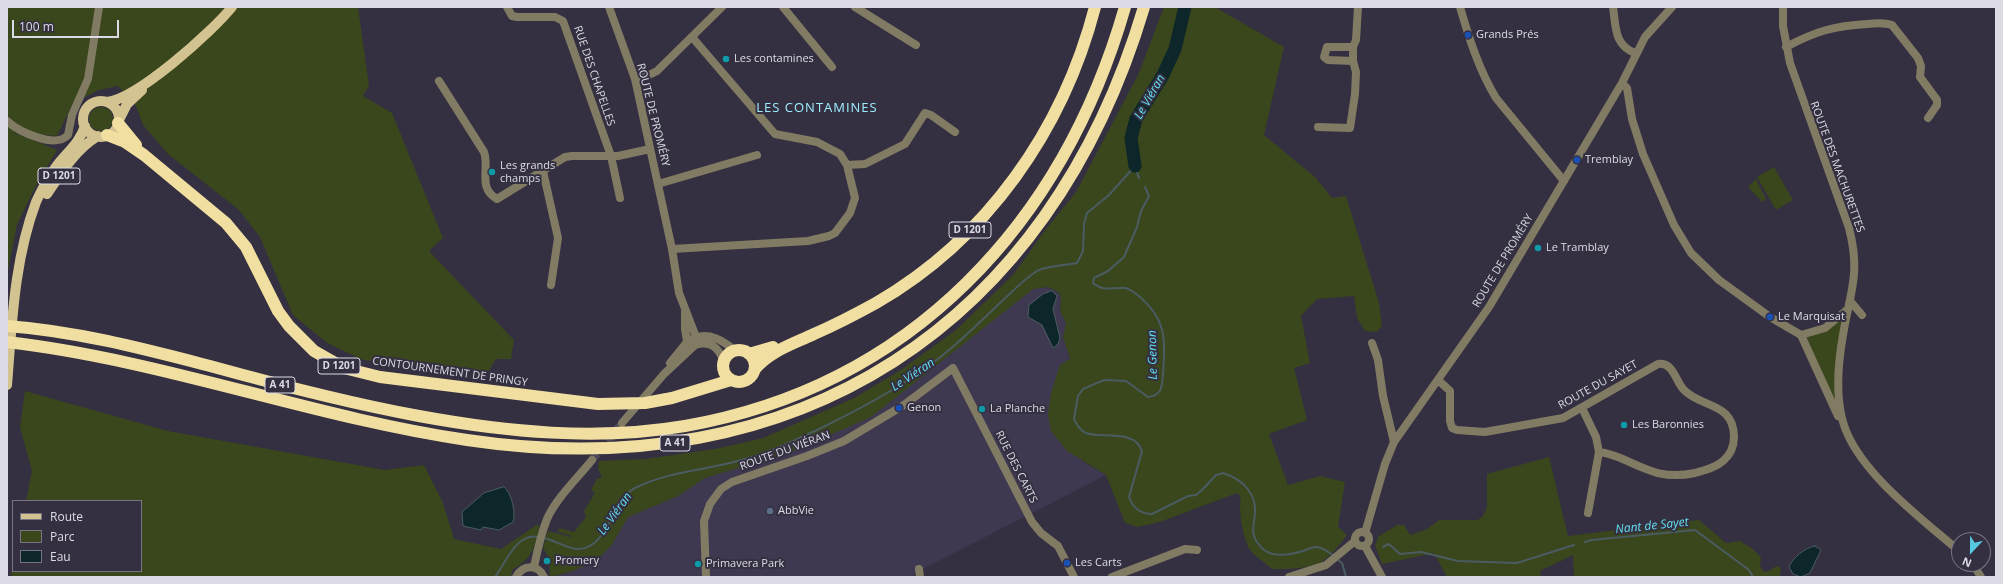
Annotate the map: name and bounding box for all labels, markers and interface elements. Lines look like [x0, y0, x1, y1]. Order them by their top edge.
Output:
scale bar [14, 12, 121, 38]
text: 100 m [19, 18, 54, 35]
street label: RUE DES CHAPELLES [571, 24, 617, 128]
place label: Grands Prés [1476, 28, 1539, 42]
marker: Grands Prés [1463, 30, 1473, 40]
place label: Les contamines [734, 52, 814, 66]
marker: Les contamines [721, 54, 731, 64]
street label: ROUTE DE PROMÉRY [634, 62, 672, 168]
water label: Le Viéran [1132, 72, 1168, 122]
district label: LES CONTAMINES [756, 100, 878, 116]
street label: ROUTE DES MACHURETTES [1807, 100, 1867, 234]
place label: Tremblay [1585, 153, 1633, 167]
marker: Tremblay [1572, 155, 1582, 165]
place label: Les grands champs [500, 159, 555, 185]
marker: Les grands champs [487, 167, 497, 177]
road number: D 1201 [38, 168, 80, 184]
street label: ROUTE DE PROMÉRY [1470, 212, 1536, 310]
road number: D 1201 [949, 222, 991, 238]
place label: Le Tramblay [1546, 241, 1609, 255]
marker: Le Tramblay [1533, 243, 1543, 253]
place label: Le Marquisat [1778, 310, 1845, 324]
marker: Le Marquisat [1765, 312, 1775, 322]
water label: Le Genon [1145, 330, 1161, 380]
street label: CONTOURNEMENT DE PRINGY [372, 355, 528, 389]
water label: Le Viéran [889, 356, 937, 394]
road number: D 1201 [318, 358, 360, 374]
street label: ROUTE DU SAYET [1556, 358, 1640, 412]
road number: A 41 [265, 377, 295, 393]
place label: Genon [907, 401, 941, 415]
place label: La Planche [990, 402, 1045, 416]
marker: Genon [894, 403, 904, 413]
marker: La Planche [977, 404, 987, 414]
place label: Les Baronnies [1632, 418, 1704, 432]
marker: Les Baronnies [1619, 420, 1629, 430]
street label: ROUTE DU VIÉRAN [738, 429, 832, 473]
street label: RUE DES CARTS [992, 429, 1040, 505]
road number: A 41 [660, 435, 690, 451]
water label: Le Viéran [595, 490, 635, 538]
legend [12, 500, 142, 572]
place label: AbbVie [778, 504, 814, 518]
marker: AbbVie [765, 506, 775, 516]
text: Route [50, 508, 83, 525]
water label: Nant de Sayet [1615, 515, 1689, 537]
text: Parc [50, 528, 75, 545]
north arrow [1951, 532, 1991, 572]
text: Eau [50, 548, 71, 565]
place label: Promery [555, 554, 599, 568]
text: N [1960, 554, 1974, 571]
marker: Promery [542, 556, 552, 566]
place label: Les Carts [1075, 556, 1122, 570]
place label: Primavera Park [706, 557, 784, 571]
marker: Les Carts [1062, 558, 1072, 568]
marker: Primavera Park [693, 559, 703, 569]

